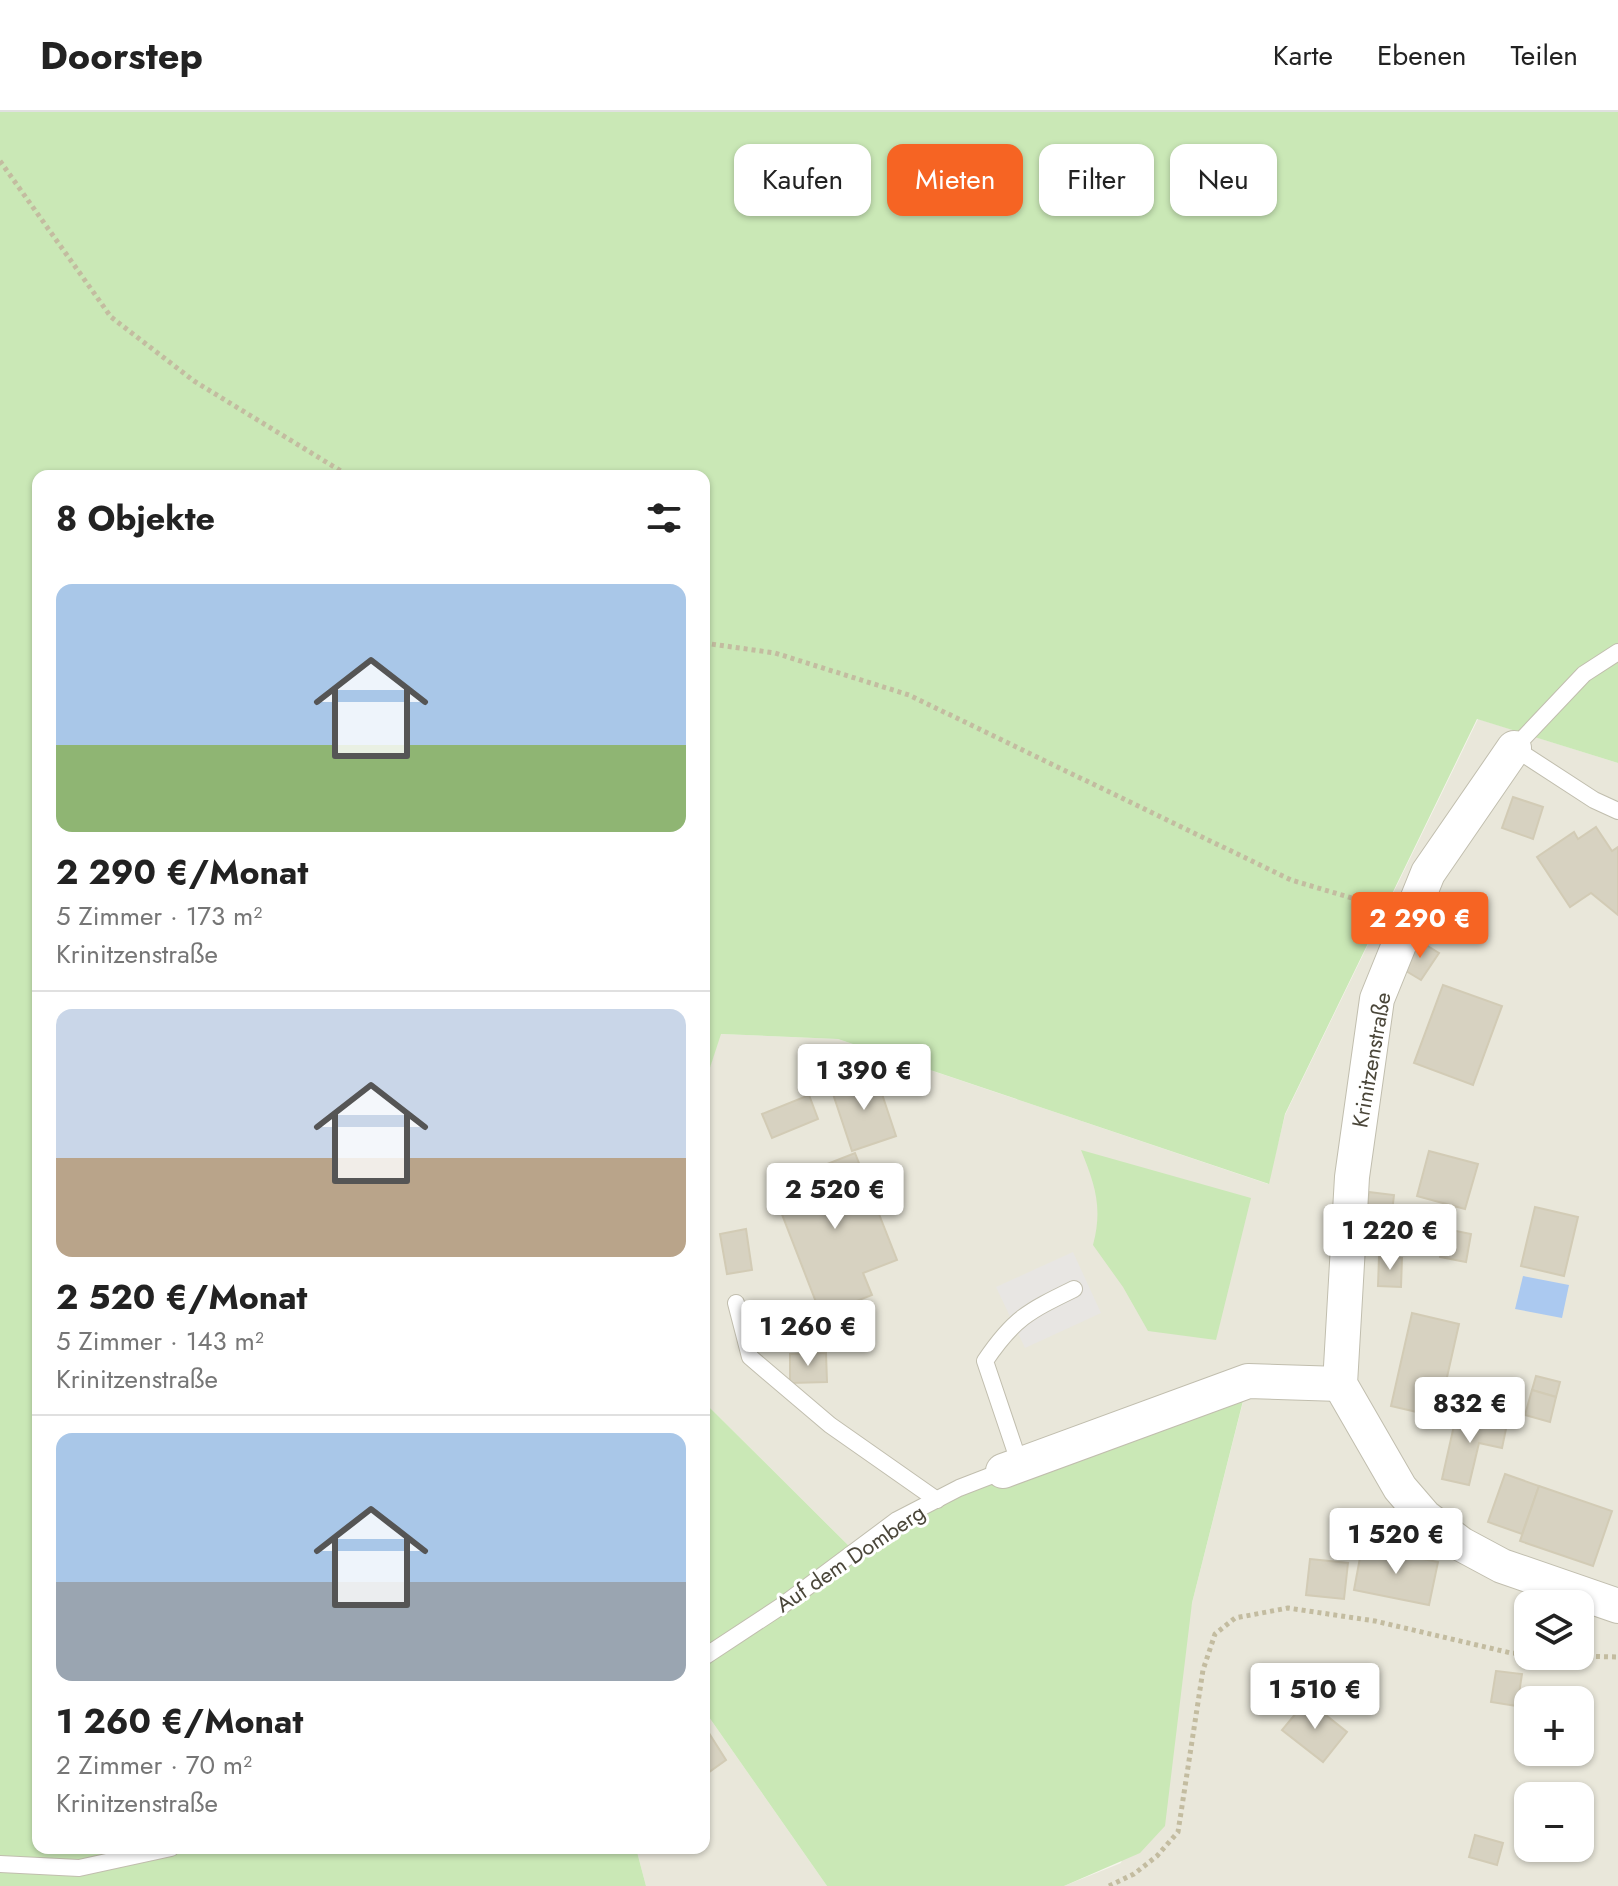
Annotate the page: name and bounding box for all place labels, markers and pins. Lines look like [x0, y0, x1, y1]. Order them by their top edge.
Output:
pin: 2 290 € [1346, 892, 1494, 960]
pin: 1 390 € [790, 1044, 938, 1112]
pin: 2 520 € [761, 1163, 909, 1231]
pin: 1 220 € [1316, 1204, 1464, 1272]
pin: 1 260 € [734, 1300, 882, 1368]
pin: 832 € [1414, 1377, 1526, 1445]
pin: 1 520 € [1322, 1508, 1470, 1576]
pin: 1 510 € [1241, 1663, 1389, 1731]

